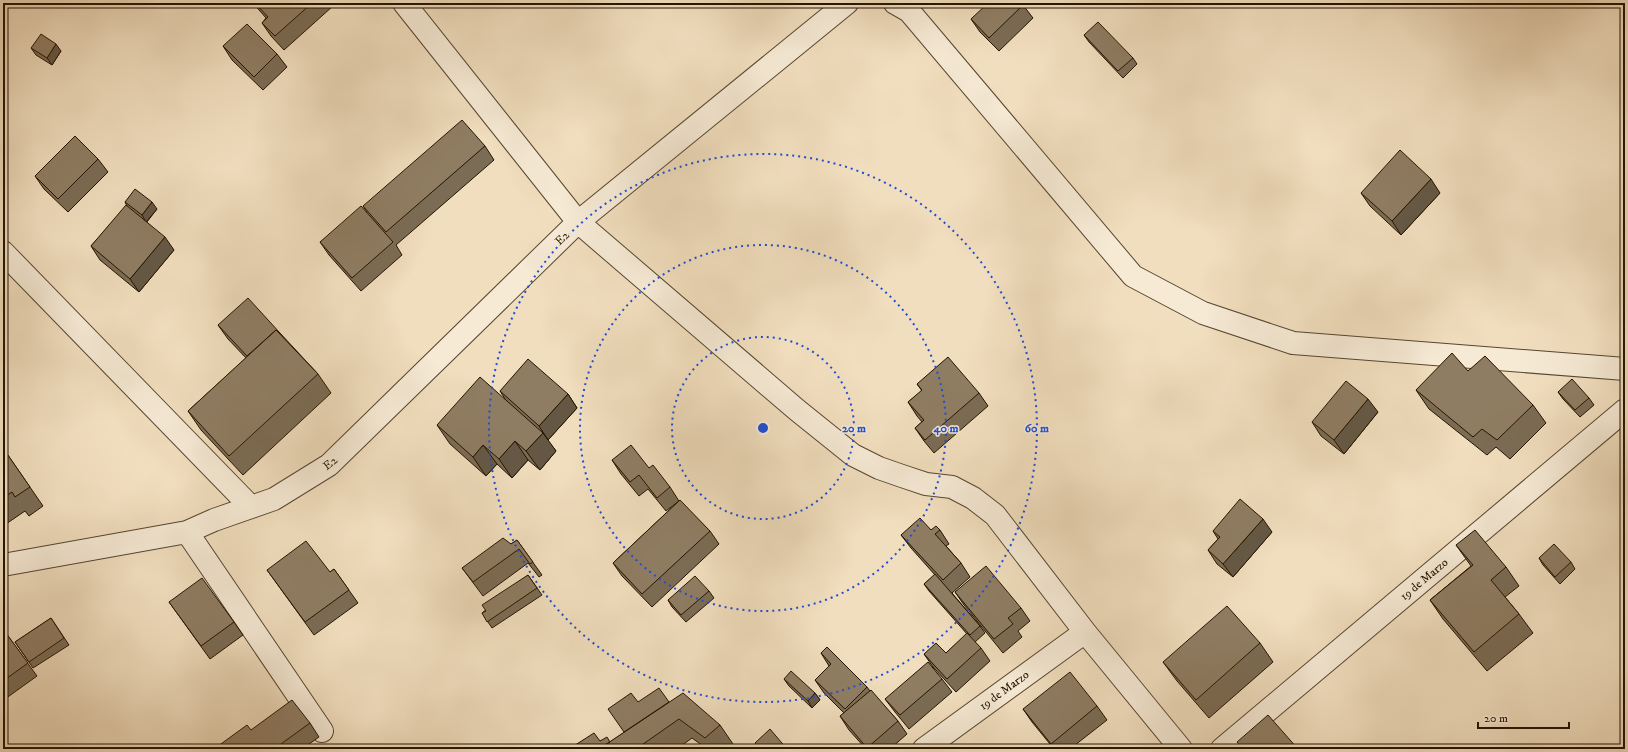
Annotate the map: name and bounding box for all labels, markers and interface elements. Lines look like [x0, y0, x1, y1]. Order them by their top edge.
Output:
street label: E2 [552, 228, 573, 249]
centre of rings [756, 421, 770, 435]
text: 20 m [842, 421, 866, 436]
text: 40 m [933, 421, 958, 436]
text: 60 m [1025, 421, 1049, 436]
street label: E2 [320, 453, 341, 474]
street label: 19 de Marzo [1397, 555, 1451, 604]
street label: 19 de Marzo [976, 667, 1032, 714]
scale bar [1478, 704, 1569, 730]
text: 20 m [1484, 711, 1508, 726]

